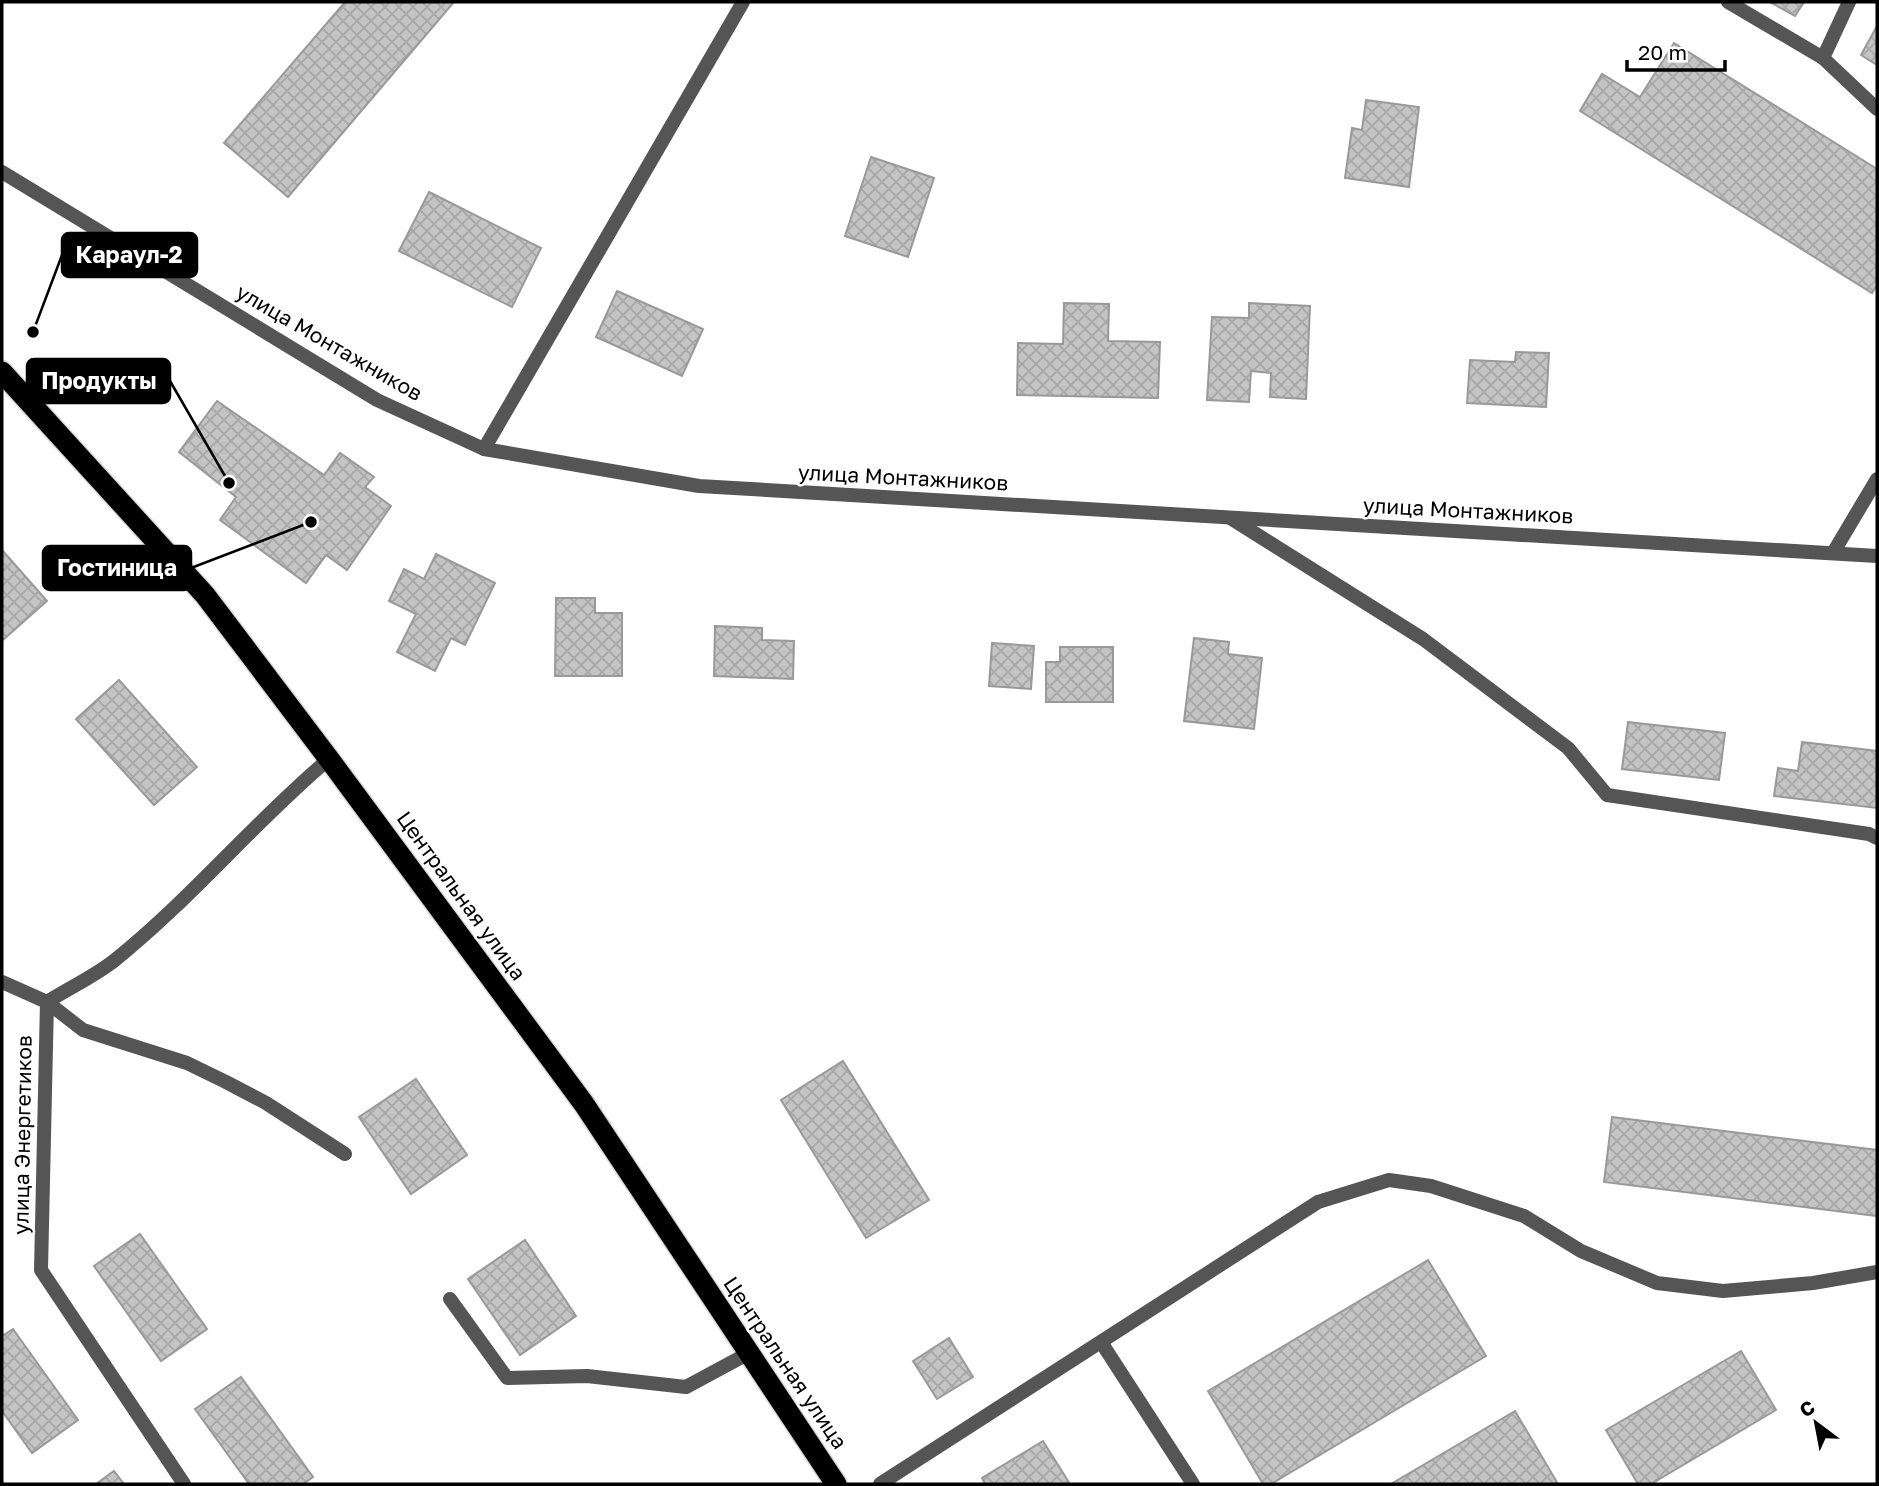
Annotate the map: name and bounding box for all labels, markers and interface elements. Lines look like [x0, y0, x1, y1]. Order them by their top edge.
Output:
scale bar [1627, 28, 1725, 72]
text: 20 m [1638, 39, 1687, 65]
callout: Караул-2 [62, 233, 197, 277]
text: Караул-2 [76, 240, 182, 268]
street label: улица Монтажников [232, 278, 427, 406]
callout: Продукты [27, 359, 170, 403]
text: Продукты [41, 366, 157, 394]
street label: улица Монтажников [797, 459, 1009, 495]
street label: улица Монтажников [1362, 492, 1574, 528]
callout: Гостиница [43, 546, 191, 590]
text: Гостиница [57, 553, 177, 581]
street label: Центральная улица [392, 806, 532, 985]
street label: улица Энергетиков [7, 1035, 37, 1235]
street label: Центральная улица [718, 1271, 853, 1454]
north arrow [1781, 1388, 1851, 1458]
text: С [1795, 1395, 1819, 1421]

